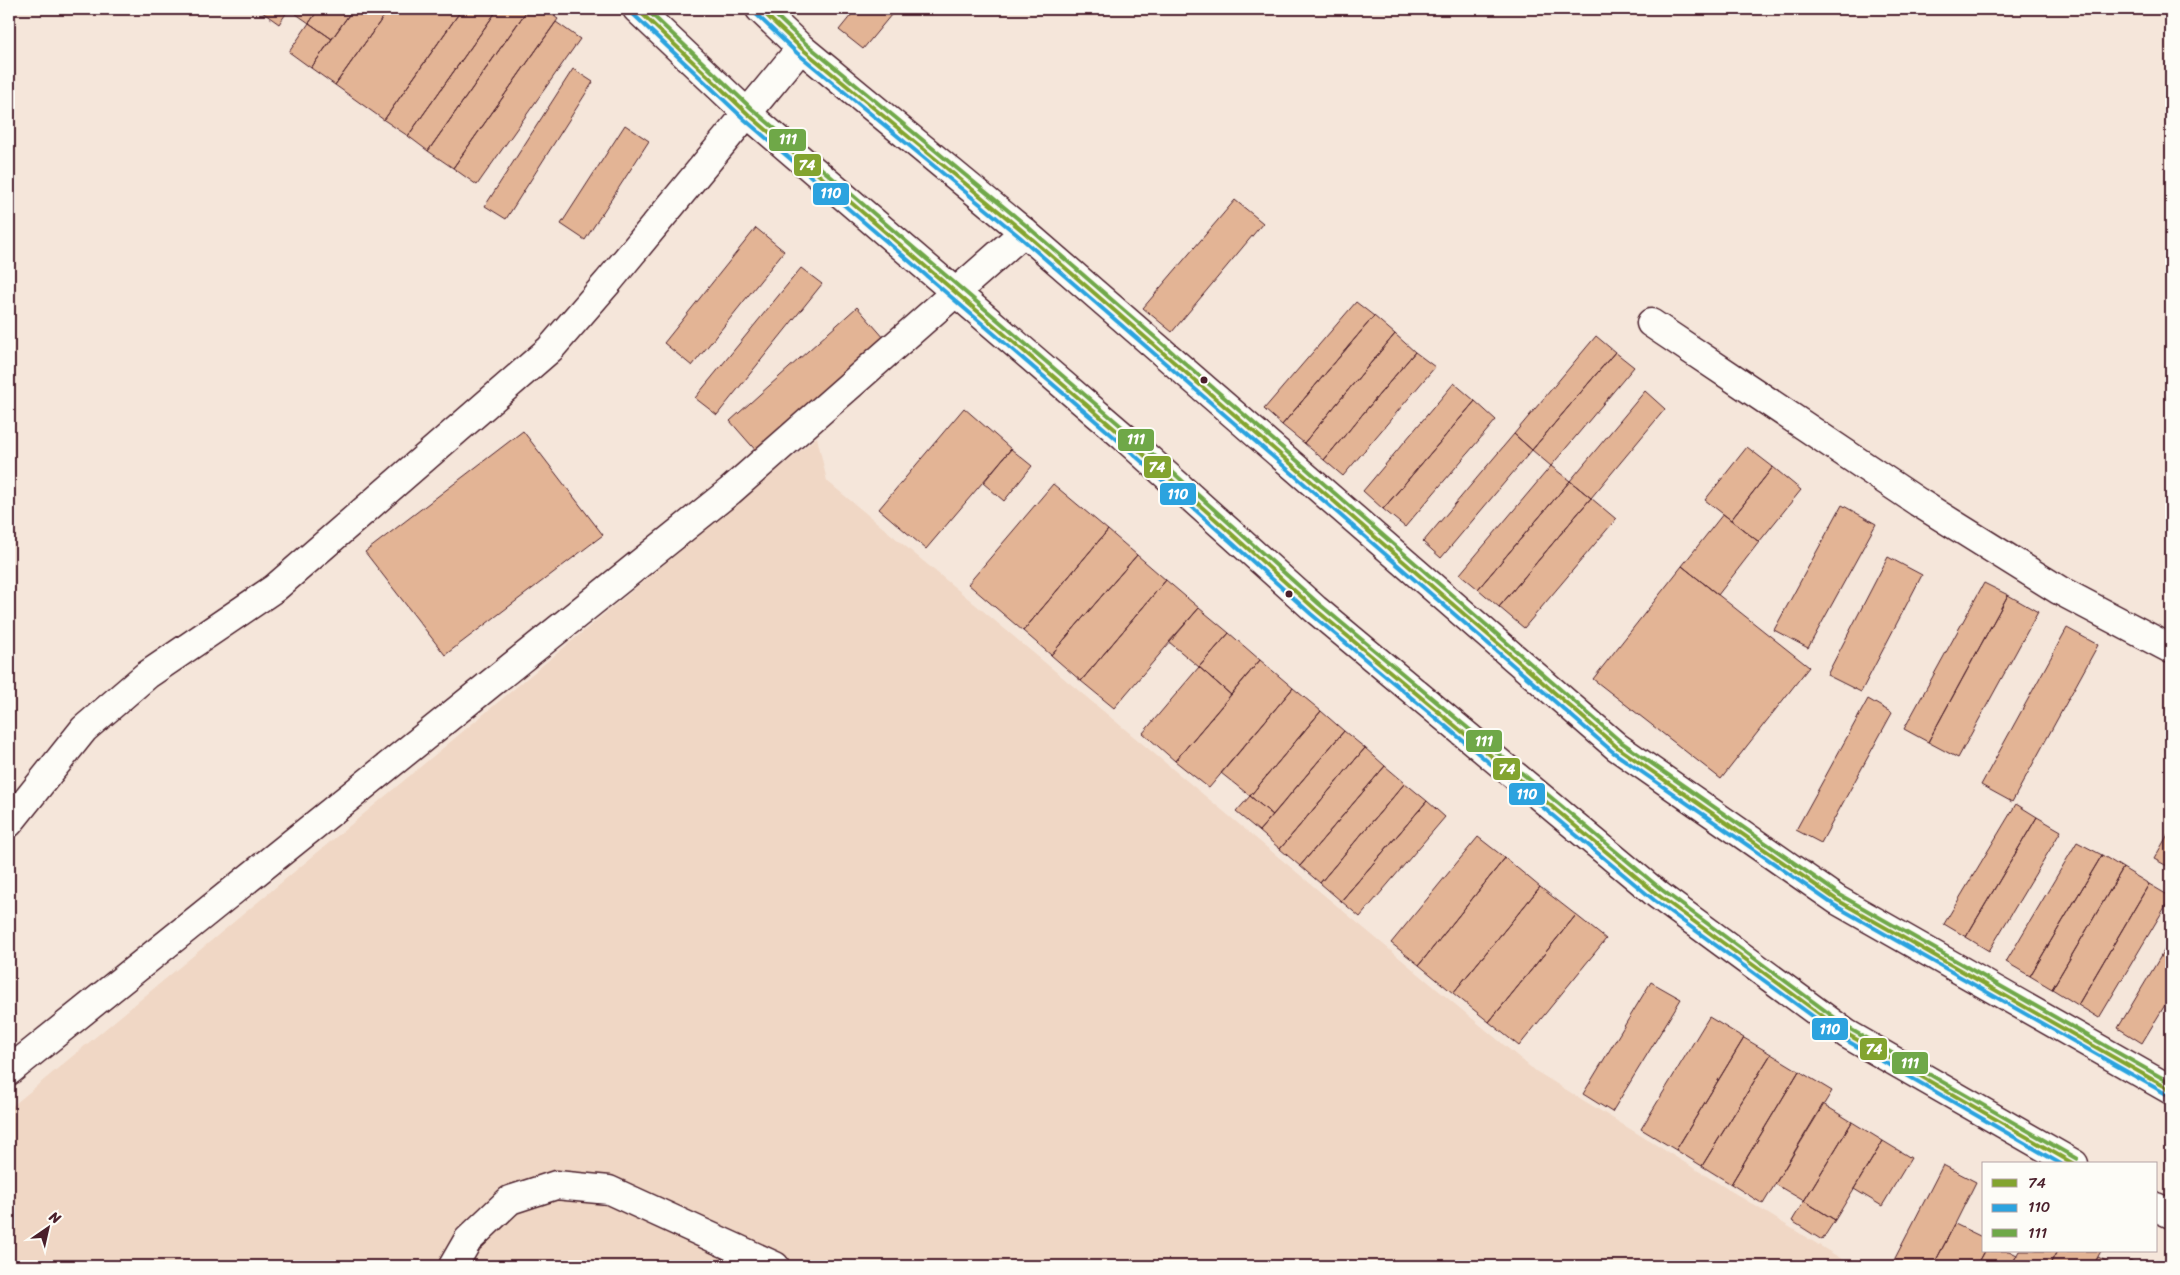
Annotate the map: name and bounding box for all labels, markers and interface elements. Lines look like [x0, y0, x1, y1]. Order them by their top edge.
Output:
text: 111 [779, 127, 797, 152]
line badge: 111 [768, 128, 807, 152]
line badge: 74 [793, 153, 822, 177]
text: 74 [799, 153, 816, 178]
text: 110 [821, 181, 842, 206]
line badge: 110 [812, 182, 850, 206]
unlabelled marker [1199, 375, 1209, 385]
text: 111 [1127, 427, 1145, 452]
line badge: 111 [1117, 428, 1155, 452]
line badge: 74 [1143, 455, 1172, 479]
text: 74 [1149, 455, 1166, 480]
line badge: 110 [1159, 482, 1197, 506]
text: 110 [1168, 482, 1189, 507]
unlabelled marker [1284, 589, 1294, 599]
line badge: 111 [1465, 729, 1503, 753]
text: 111 [1475, 729, 1493, 754]
line badge: 74 [1492, 757, 1521, 781]
text: 74 [1499, 757, 1516, 782]
line badge: 110 [1508, 782, 1546, 806]
text: 110 [1517, 782, 1538, 807]
line badge: 110 [1811, 1017, 1849, 1041]
text: 110 [1820, 1017, 1841, 1042]
line badge: 74 [1859, 1037, 1888, 1061]
text: 74 [1866, 1037, 1883, 1062]
line badge: 111 [1891, 1051, 1929, 1075]
text: 111 [1901, 1051, 1919, 1076]
legend [1982, 1162, 2158, 1252]
text: 74 [2028, 1170, 2046, 1196]
text: 110 [2028, 1194, 2050, 1220]
north arrow [22, 1202, 72, 1252]
text: N [43, 1204, 66, 1231]
text: 111 [2028, 1220, 2047, 1246]

